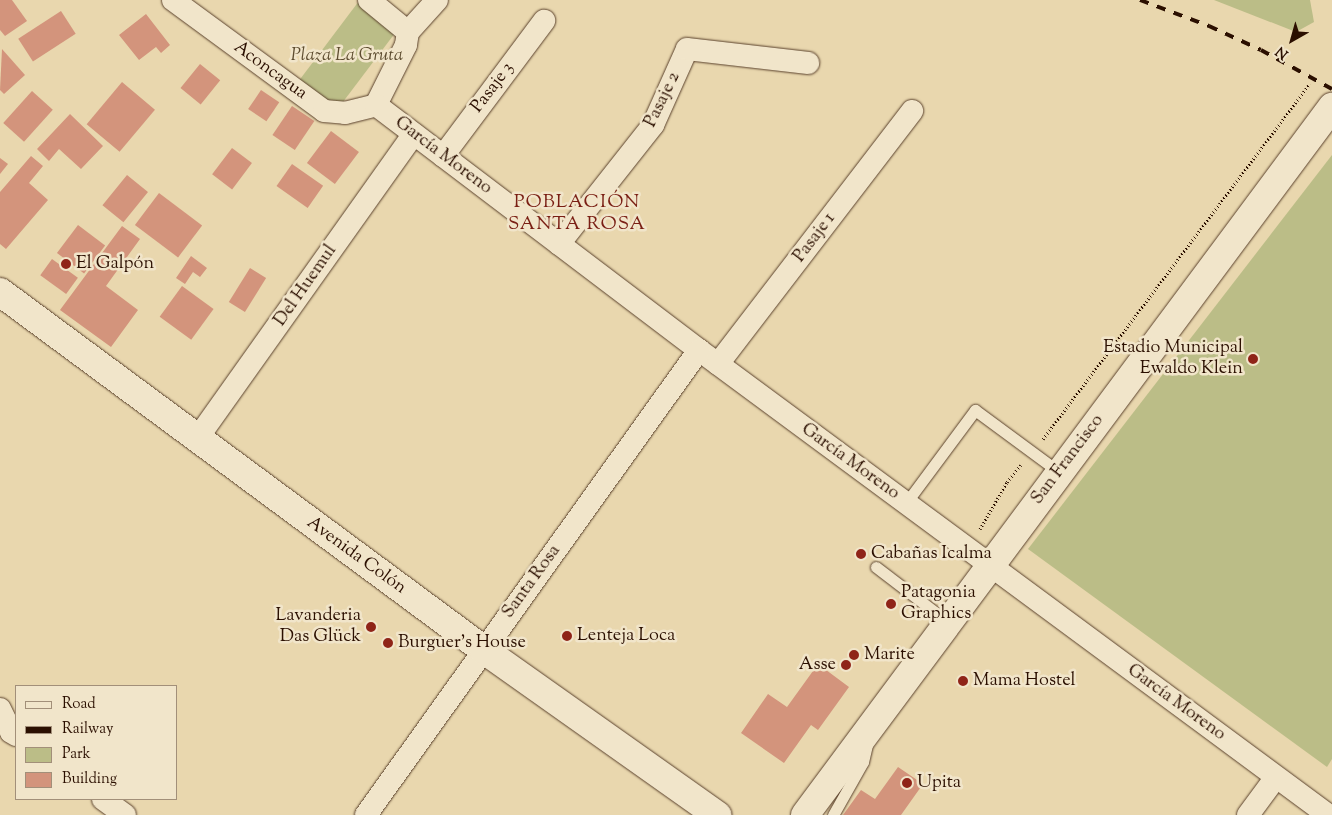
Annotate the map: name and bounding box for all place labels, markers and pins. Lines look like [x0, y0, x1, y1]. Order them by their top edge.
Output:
place label: El Galpón [76, 253, 154, 275]
marker: El Galpón [60, 258, 72, 270]
place label: Estadio Municipal Ewaldo Klein [1103, 338, 1243, 380]
marker: Estadio Municipal Ewaldo Klein [1247, 353, 1259, 365]
place label: Cabañas Icalma [871, 543, 992, 565]
marker: Cabañas Icalma [855, 548, 867, 560]
place label: Patagonia Graphics [901, 583, 976, 626]
marker: Patagonia Graphics [885, 598, 897, 610]
place label: Lavanderia Das Glück [275, 606, 361, 649]
marker: Lavanderia Das Glück [365, 621, 377, 633]
place label: Lenteja Loca [577, 625, 675, 647]
marker: Lenteja Loca [561, 630, 573, 642]
place label: Burguer's House [398, 632, 526, 654]
marker: Burguer's House [382, 637, 394, 649]
place label: Marite [864, 644, 915, 666]
marker: Marite [848, 649, 860, 661]
place label: Asse [799, 654, 836, 676]
marker: Asse [840, 659, 852, 671]
place label: Mama Hostel [973, 670, 1075, 692]
marker: Mama Hostel [957, 675, 969, 687]
place label: Upita [917, 772, 961, 794]
marker: Upita [901, 777, 913, 789]

